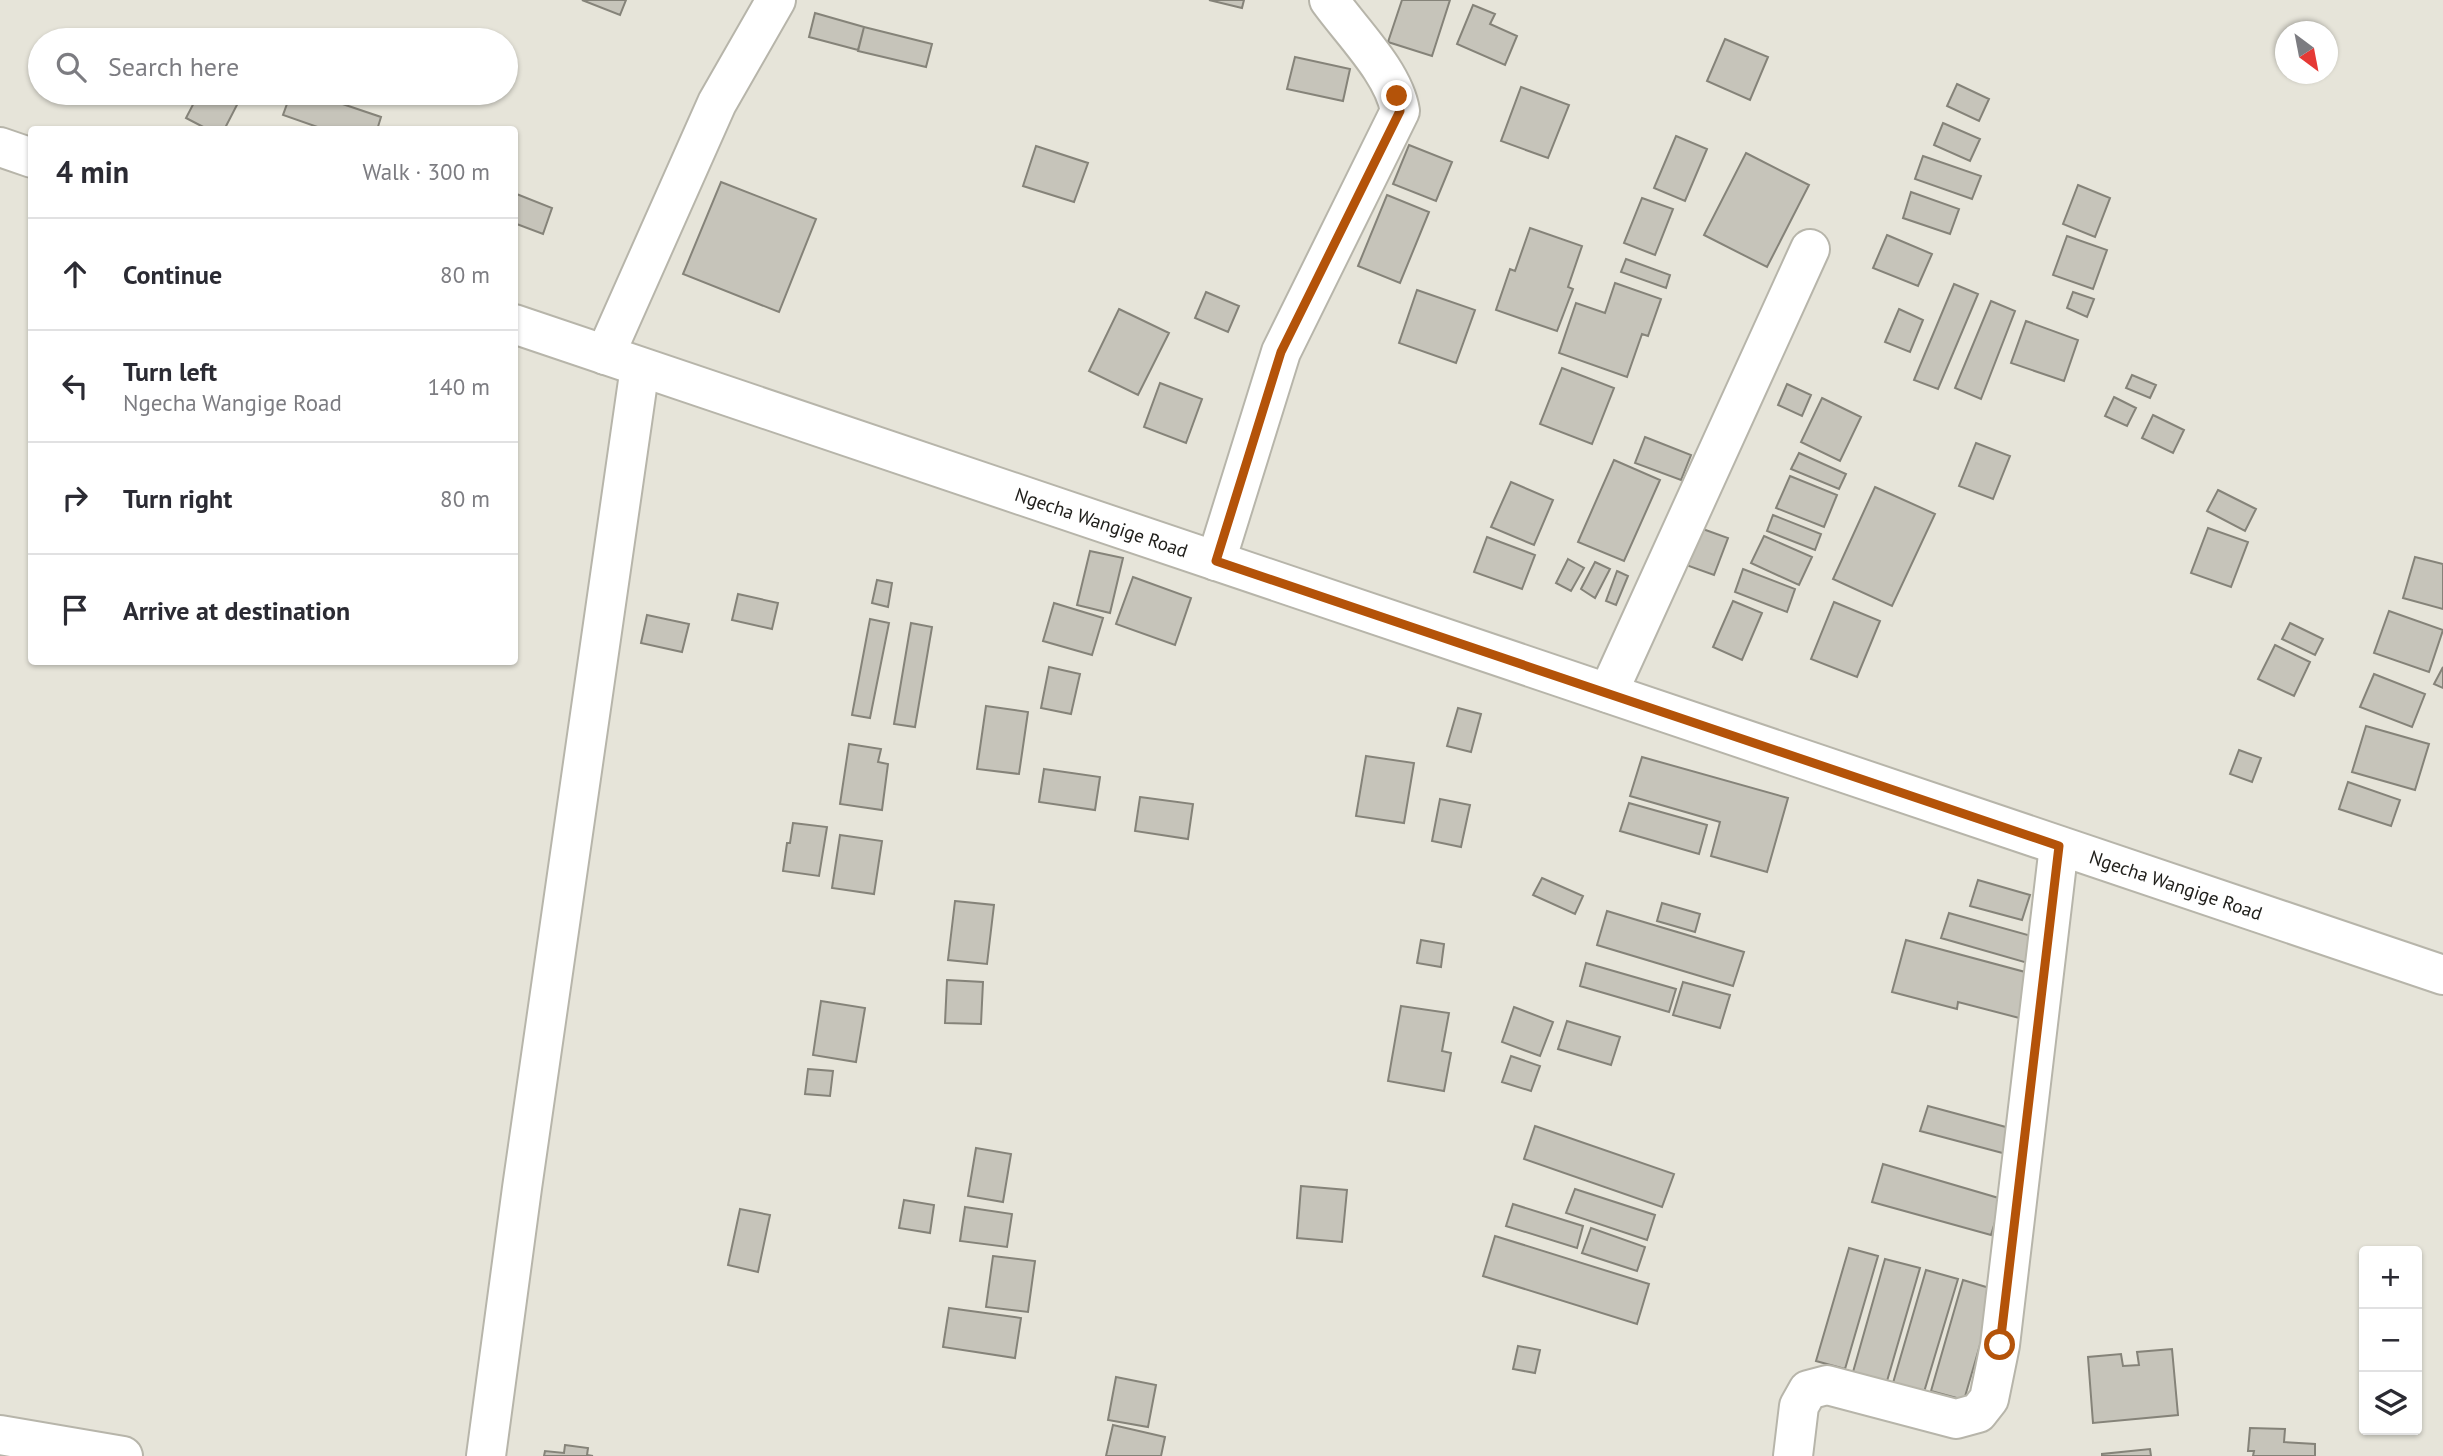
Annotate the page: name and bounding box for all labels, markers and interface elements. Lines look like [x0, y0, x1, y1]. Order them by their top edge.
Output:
north arrow [2275, 21, 2338, 84]
search box [28, 28, 518, 105]
icon: search [52, 48, 90, 86]
text: Search here [108, 50, 239, 83]
route end [1381, 80, 1412, 111]
text: 4 min [56, 152, 129, 191]
text: Walk · 300 m [363, 157, 490, 186]
icon: ahead [56, 255, 94, 293]
text: Continue [123, 258, 222, 291]
text: 80 m [440, 260, 490, 289]
text: Turn left [123, 355, 217, 388]
icon: left [56, 367, 94, 405]
text: 140 m [428, 372, 490, 401]
text: Ngecha Wangige Road [123, 388, 342, 417]
icon: right [56, 479, 94, 517]
text: Turn right [123, 482, 232, 515]
street label: Ngecha Wangige Road [1012, 482, 1191, 563]
text: 80 m [440, 484, 490, 513]
icon: arrive [56, 591, 94, 629]
text: Arrive at destination [123, 594, 350, 627]
street label: Ngecha Wangige Road [2086, 845, 2265, 925]
map controls [2359, 1246, 2422, 1435]
button: + [2359, 1246, 2422, 1309]
button: − [2359, 1309, 2422, 1372]
route start [1984, 1329, 2015, 1360]
button: layers [2359, 1372, 2422, 1435]

